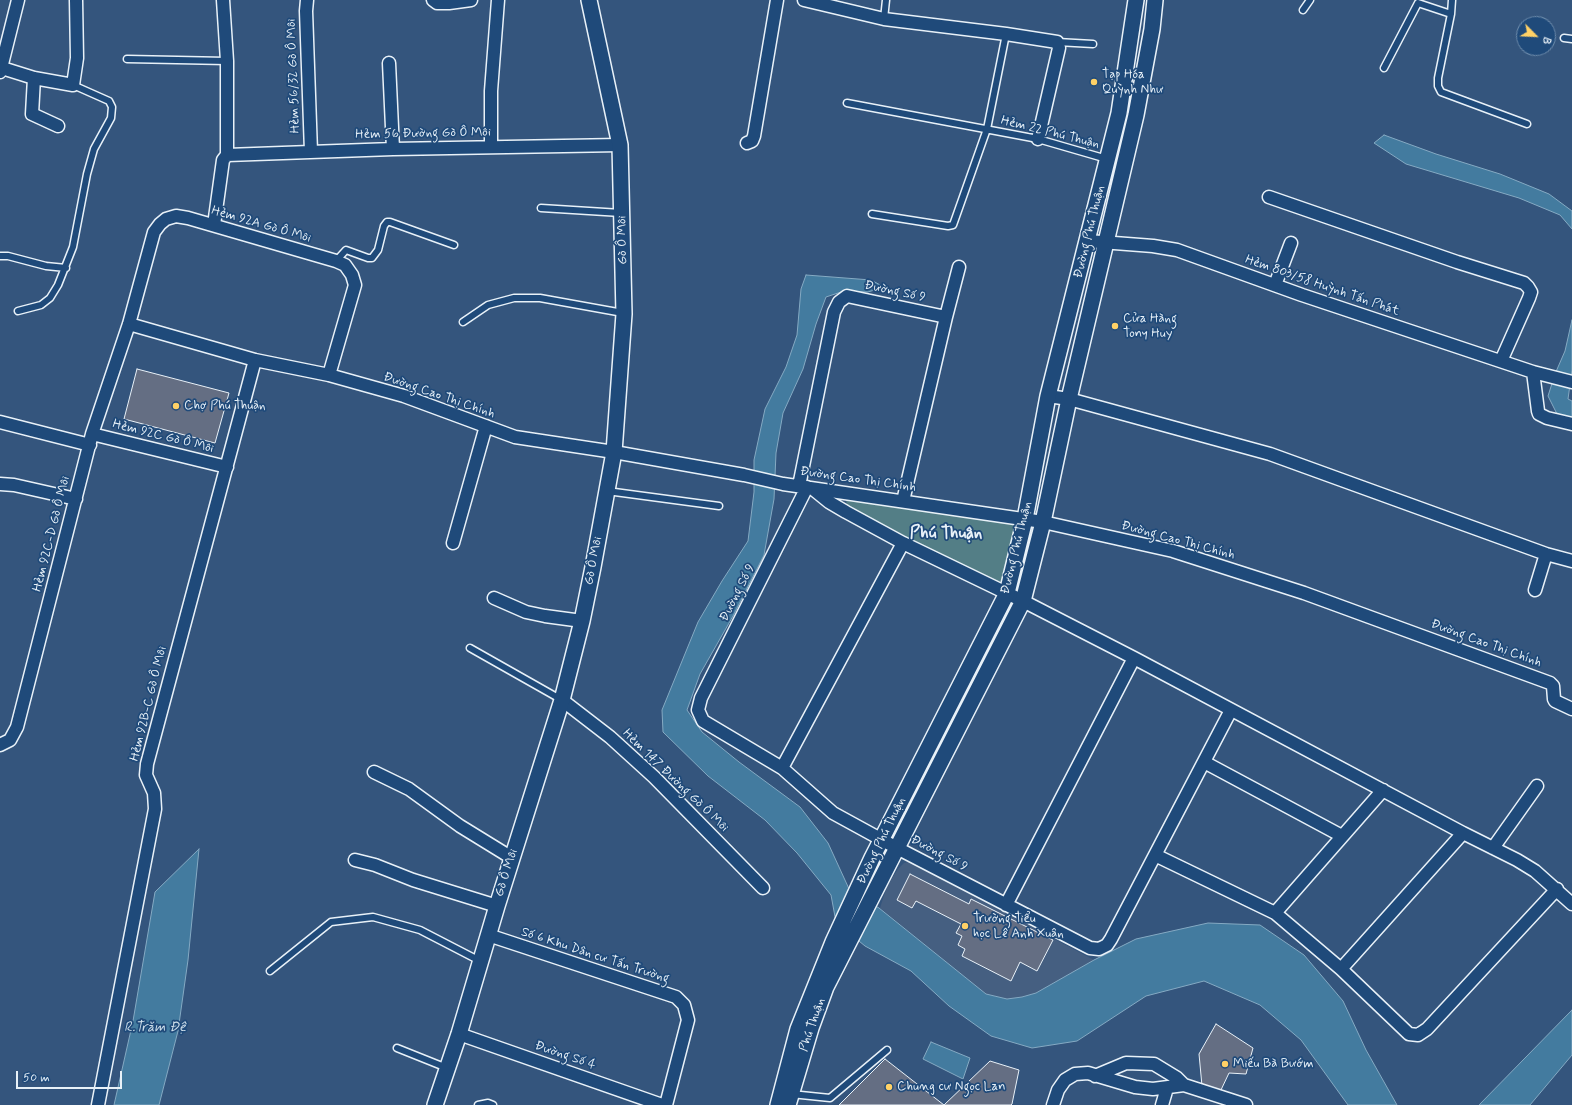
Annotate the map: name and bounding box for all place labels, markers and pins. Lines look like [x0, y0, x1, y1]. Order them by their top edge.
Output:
place label: Tạp Hóa Quỳnh Như [1102, 67, 1163, 98]
marker: Tạp Hóa Quỳnh Như [1089, 77, 1099, 87]
place label: Cửa Hàng Tony Huy [1123, 311, 1177, 342]
marker: Cửa Hàng Tony Huy [1110, 321, 1120, 331]
place label: Chợ Phú Thuận [184, 398, 266, 414]
marker: Chợ Phú Thuận [171, 401, 181, 411]
place label: Trường Tiểu học Lê Anh Xuân [973, 911, 1064, 942]
marker: Trường Tiểu học Lê Anh Xuân [960, 921, 970, 931]
place label: Miếu Bà Bướm [1233, 1056, 1314, 1072]
marker: Miếu Bà Bướm [1220, 1059, 1230, 1069]
place label: Chung cư Ngọc Lan [897, 1079, 1006, 1095]
marker: Chung cư Ngọc Lan [884, 1082, 894, 1092]

